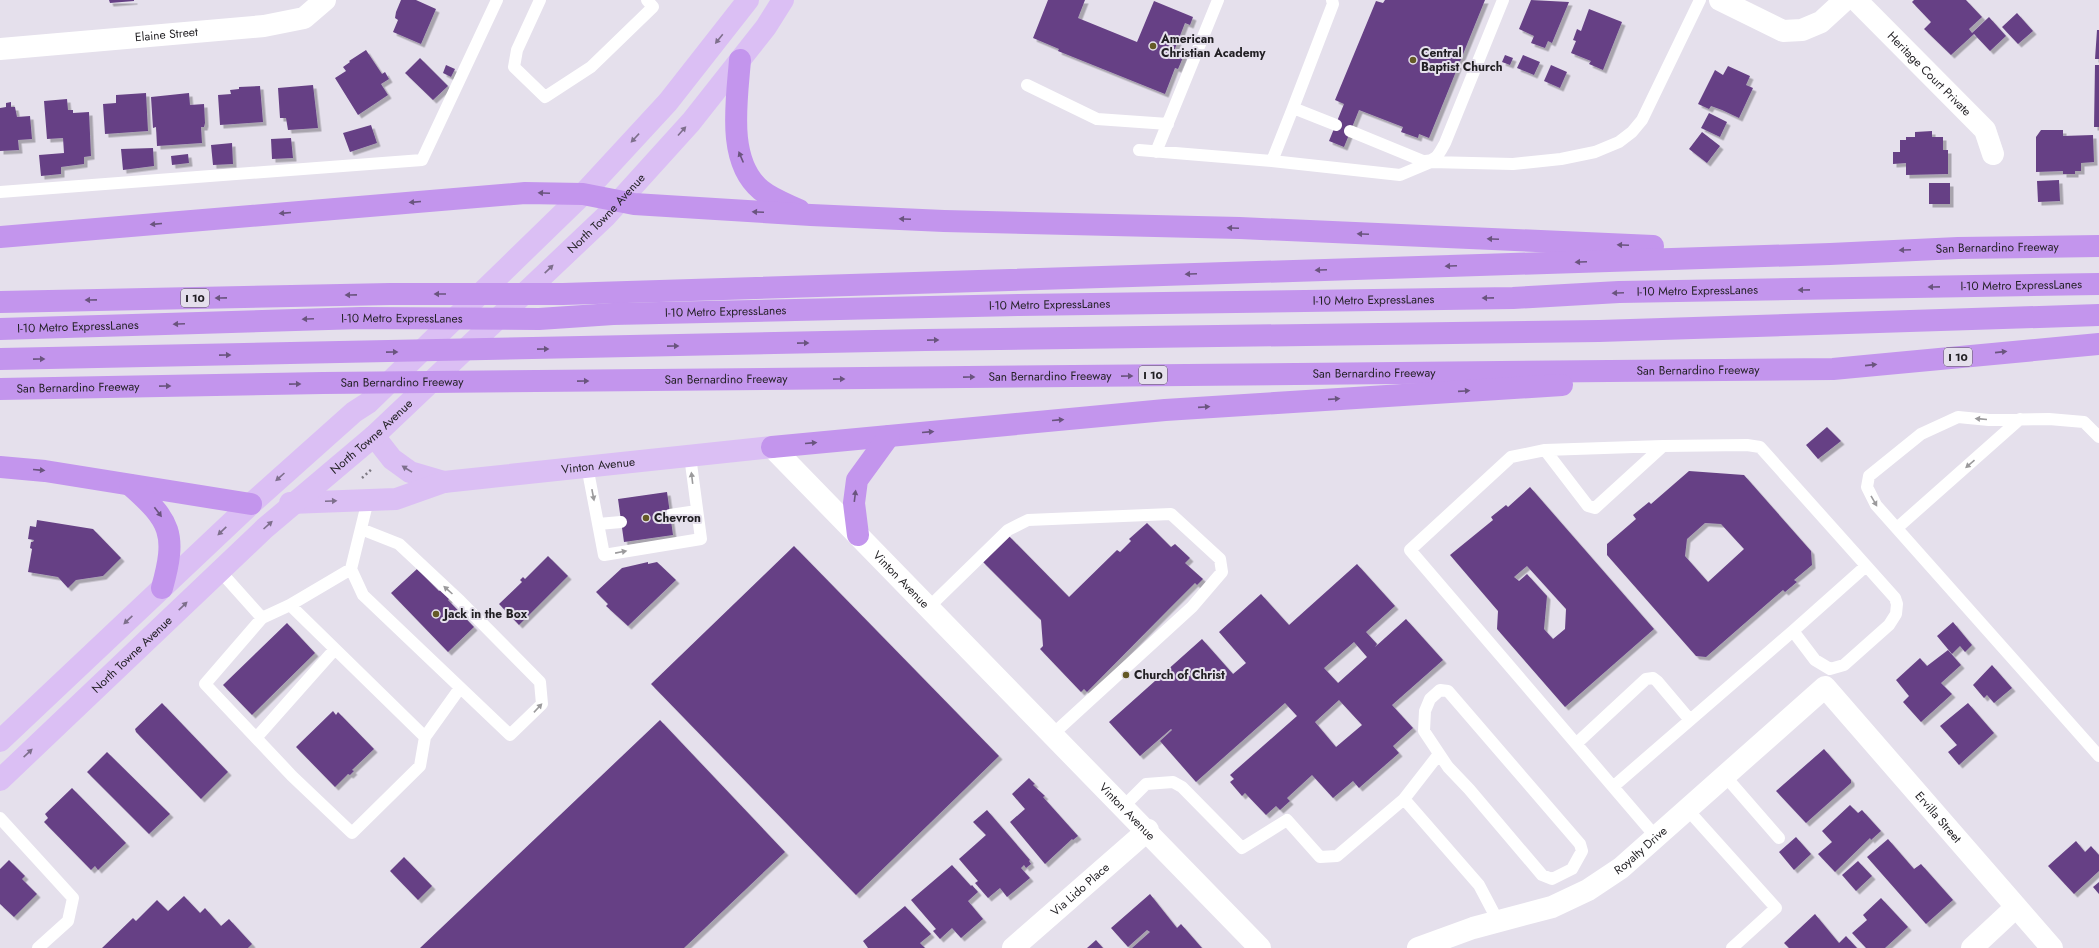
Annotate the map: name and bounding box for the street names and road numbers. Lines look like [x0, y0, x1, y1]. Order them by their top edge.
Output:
street label: Elaine Street [134, 23, 199, 46]
street label: Heritage Court Private [1883, 27, 1975, 120]
street label: North Towne Avenue [563, 169, 649, 257]
street label: San Bernardino Freeway [1935, 238, 2060, 258]
street label: I-10 Metro ExpressLanes [1960, 275, 2082, 295]
street label: I-10 Metro ExpressLanes [1636, 281, 1758, 301]
road number: I 10 [181, 289, 209, 307]
street label: I-10 Metro ExpressLanes [1313, 290, 1435, 310]
street label: I-10 Metro ExpressLanes [989, 295, 1111, 315]
street label: I-10 Metro ExpressLanes [665, 301, 787, 322]
street label: I-10 Metro ExpressLanes [341, 309, 463, 328]
street label: I-10 Metro ExpressLanes [17, 316, 139, 337]
road number: I 10 [1944, 348, 1972, 366]
street label: San Bernardino Freeway [1636, 361, 1760, 380]
street label: San Bernardino Freeway [1312, 364, 1436, 383]
road number: I 10 [1139, 366, 1167, 384]
street label: San Bernardino Freeway [988, 367, 1112, 386]
street label: San Bernardino Freeway [664, 370, 788, 389]
street label: San Bernardino Freeway [340, 373, 464, 392]
street label: San Bernardino Freeway [16, 377, 140, 398]
street label: North Towne Avenue [326, 395, 417, 478]
street label: Vinton Avenue [560, 453, 636, 478]
street label: Vinton Avenue [869, 547, 933, 612]
street label: North Towne Avenue [88, 612, 176, 697]
street label: Vinton Avenue [1095, 779, 1159, 844]
street label: Ervilla Street [1911, 787, 1966, 847]
street label: Royalty Drive [1611, 822, 1671, 879]
street label: Via Lido Place [1047, 859, 1113, 920]

